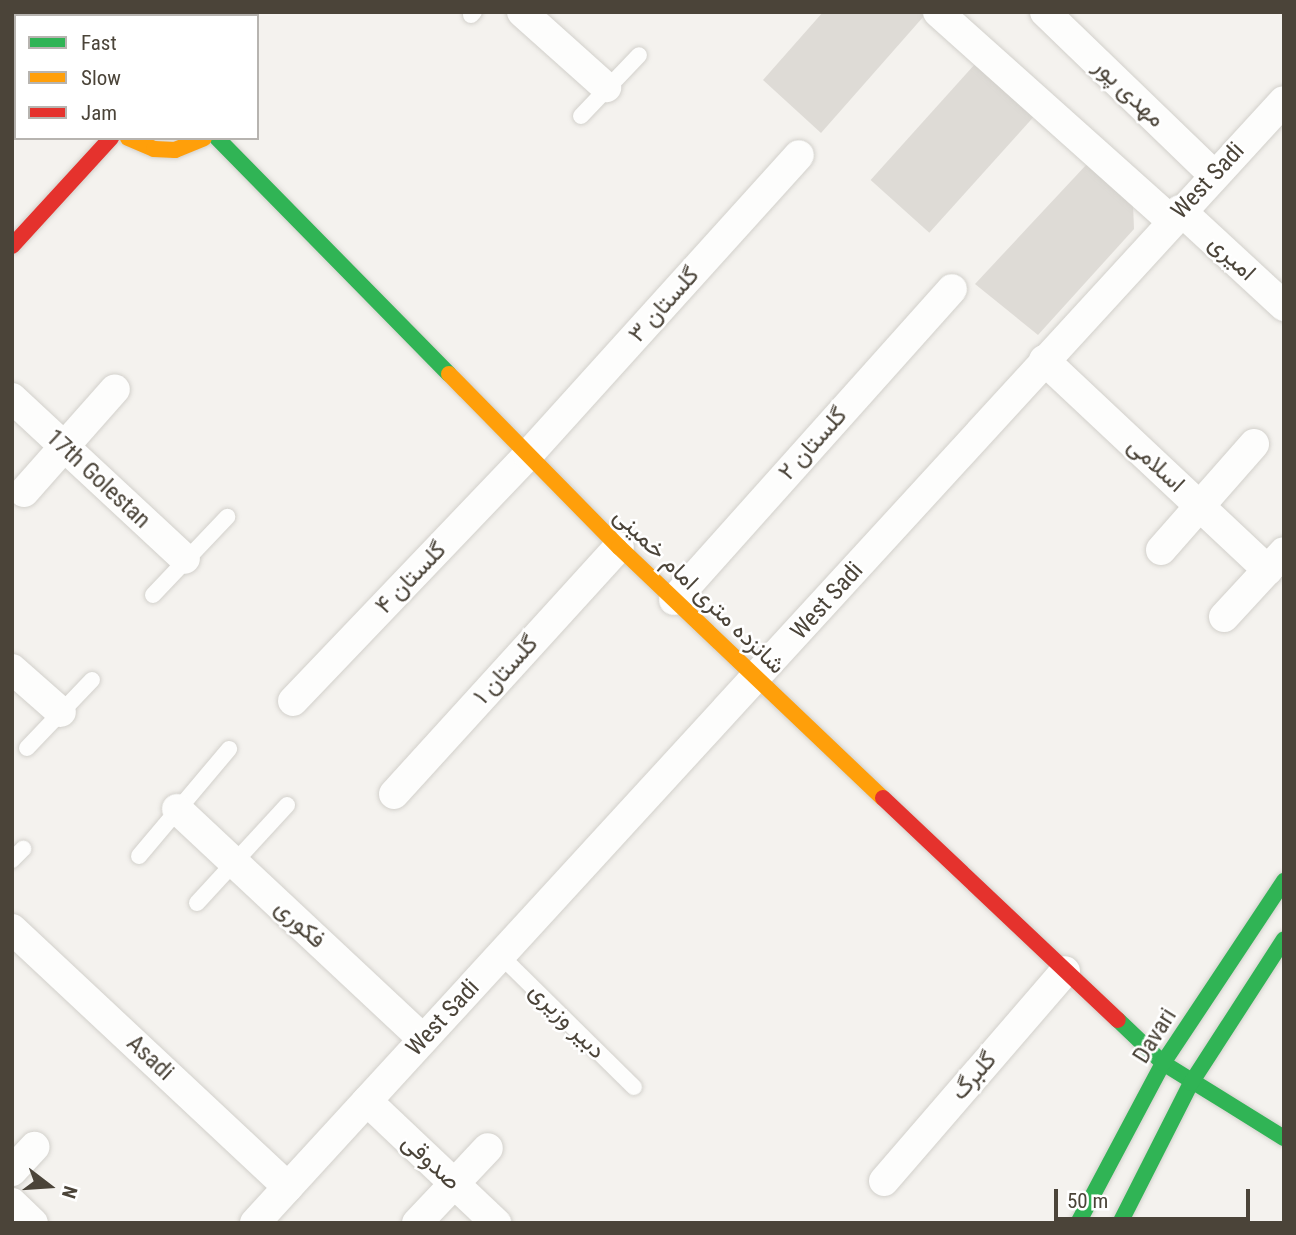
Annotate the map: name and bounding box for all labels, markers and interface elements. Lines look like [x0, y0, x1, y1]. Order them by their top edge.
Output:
legend [14, 14, 259, 140]
text: Fast [81, 31, 117, 55]
street label: مهدی پور [1087, 52, 1171, 134]
text: Slow [81, 66, 121, 90]
text: Jam [81, 101, 117, 125]
street label: West Sadi [1165, 137, 1251, 225]
street label: امیری [1202, 229, 1262, 287]
street label: گلستان ۳ [623, 261, 705, 349]
street label: گلستان ۲ [773, 402, 853, 486]
street label: 17th Golestan [40, 423, 156, 535]
street label: اسلامی [1121, 431, 1191, 499]
street label: شانزده متری امام خمینی [607, 502, 791, 680]
street label: گلستان ۴ [370, 536, 452, 620]
street label: West Sadi [785, 556, 869, 646]
street label: گلستان ۱ [468, 630, 544, 710]
street label: فکوری [269, 893, 331, 955]
street label: West Sadi [400, 974, 486, 1062]
street label: دبیر وزیری [523, 977, 611, 1065]
street label: Davari [1127, 1003, 1183, 1069]
street label: Asadi [121, 1029, 179, 1087]
street label: گلبرگ [945, 1046, 1003, 1106]
street label: صدوقی [396, 1128, 466, 1196]
north arrow [14, 1151, 84, 1221]
scale bar [1058, 1176, 1254, 1220]
text: N [57, 1183, 82, 1201]
text: 50 m [1067, 1189, 1108, 1213]

